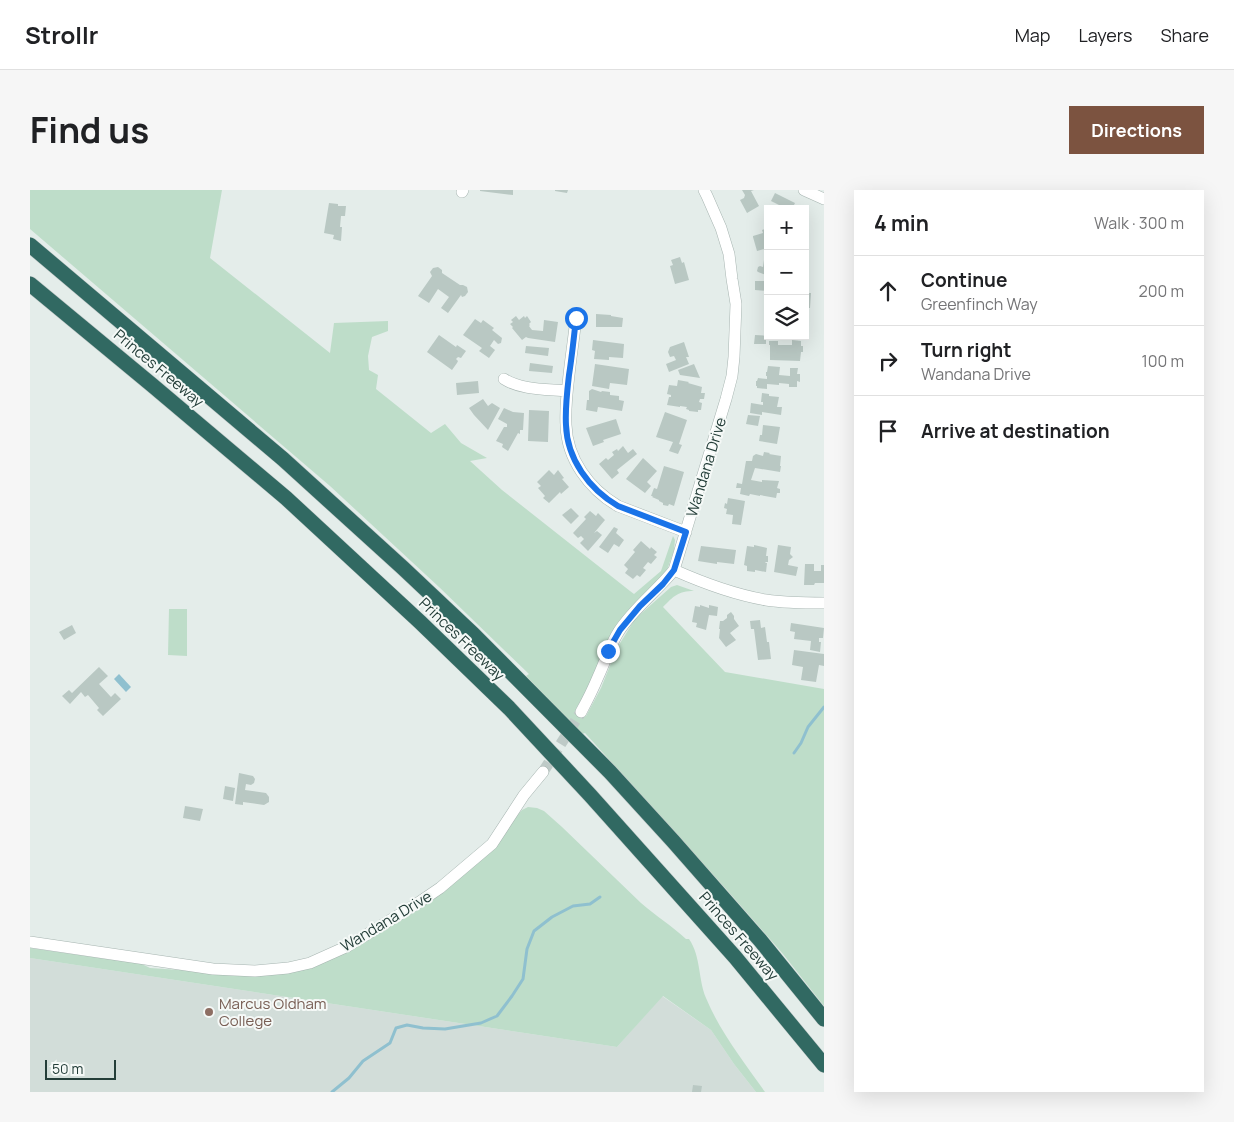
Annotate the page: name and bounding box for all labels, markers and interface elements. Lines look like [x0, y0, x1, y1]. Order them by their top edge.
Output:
text: Strollr [25, 18, 98, 51]
text: Map [1015, 23, 1050, 47]
text: Layers [1078, 23, 1132, 47]
text: Share [1160, 23, 1209, 47]
text: Find us [30, 106, 149, 154]
button: Directions [1069, 106, 1204, 154]
map controls [764, 205, 809, 340]
button: + [764, 205, 809, 250]
text: 4 min [874, 209, 929, 237]
text: Walk · 300 m [1094, 212, 1184, 234]
button: − [764, 250, 809, 295]
text: Continue [921, 267, 1007, 293]
icon: ahead [874, 277, 902, 305]
text: 200 m [1139, 280, 1184, 302]
text: Greenfinch Way [921, 293, 1038, 315]
button: layers [764, 295, 809, 340]
route start [565, 307, 588, 330]
street label: Princes Freeway [110, 324, 209, 412]
text: Turn right [921, 337, 1011, 363]
icon: right [874, 347, 902, 375]
text: 100 m [1141, 350, 1184, 372]
text: Wandana Drive [921, 363, 1031, 385]
street label: Wandana Drive [681, 414, 731, 519]
icon: arrive [874, 417, 902, 445]
text: Arrive at destination [921, 418, 1110, 444]
street label: Princes Freeway [415, 593, 509, 685]
route end [597, 640, 620, 663]
street label: Wandana Drive [336, 885, 436, 957]
street label: Princes Freeway [695, 887, 784, 985]
place label: Marcus Oldham College [219, 993, 327, 1031]
marker: Marcus Oldham College [203, 1006, 215, 1018]
scale bar [45, 1057, 116, 1080]
text: 50 m [52, 1059, 83, 1078]

